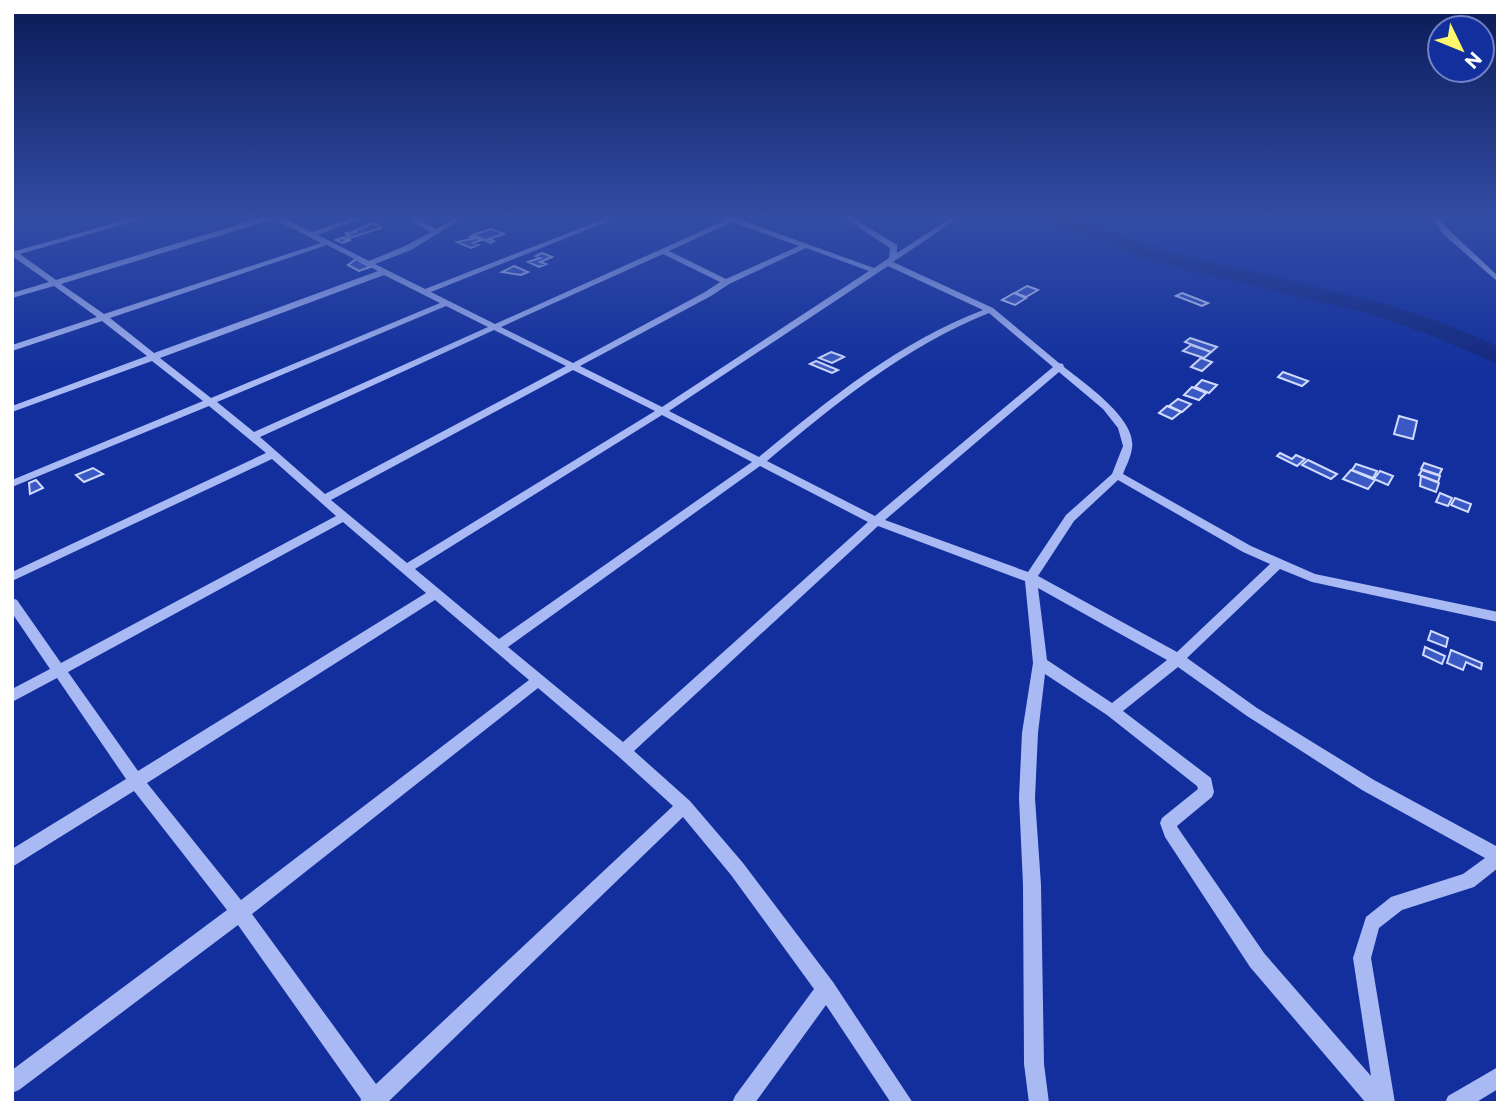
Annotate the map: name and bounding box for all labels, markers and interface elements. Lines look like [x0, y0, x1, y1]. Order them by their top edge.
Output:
north arrow [1426, 14, 1496, 84]
text: N [1461, 48, 1487, 74]

